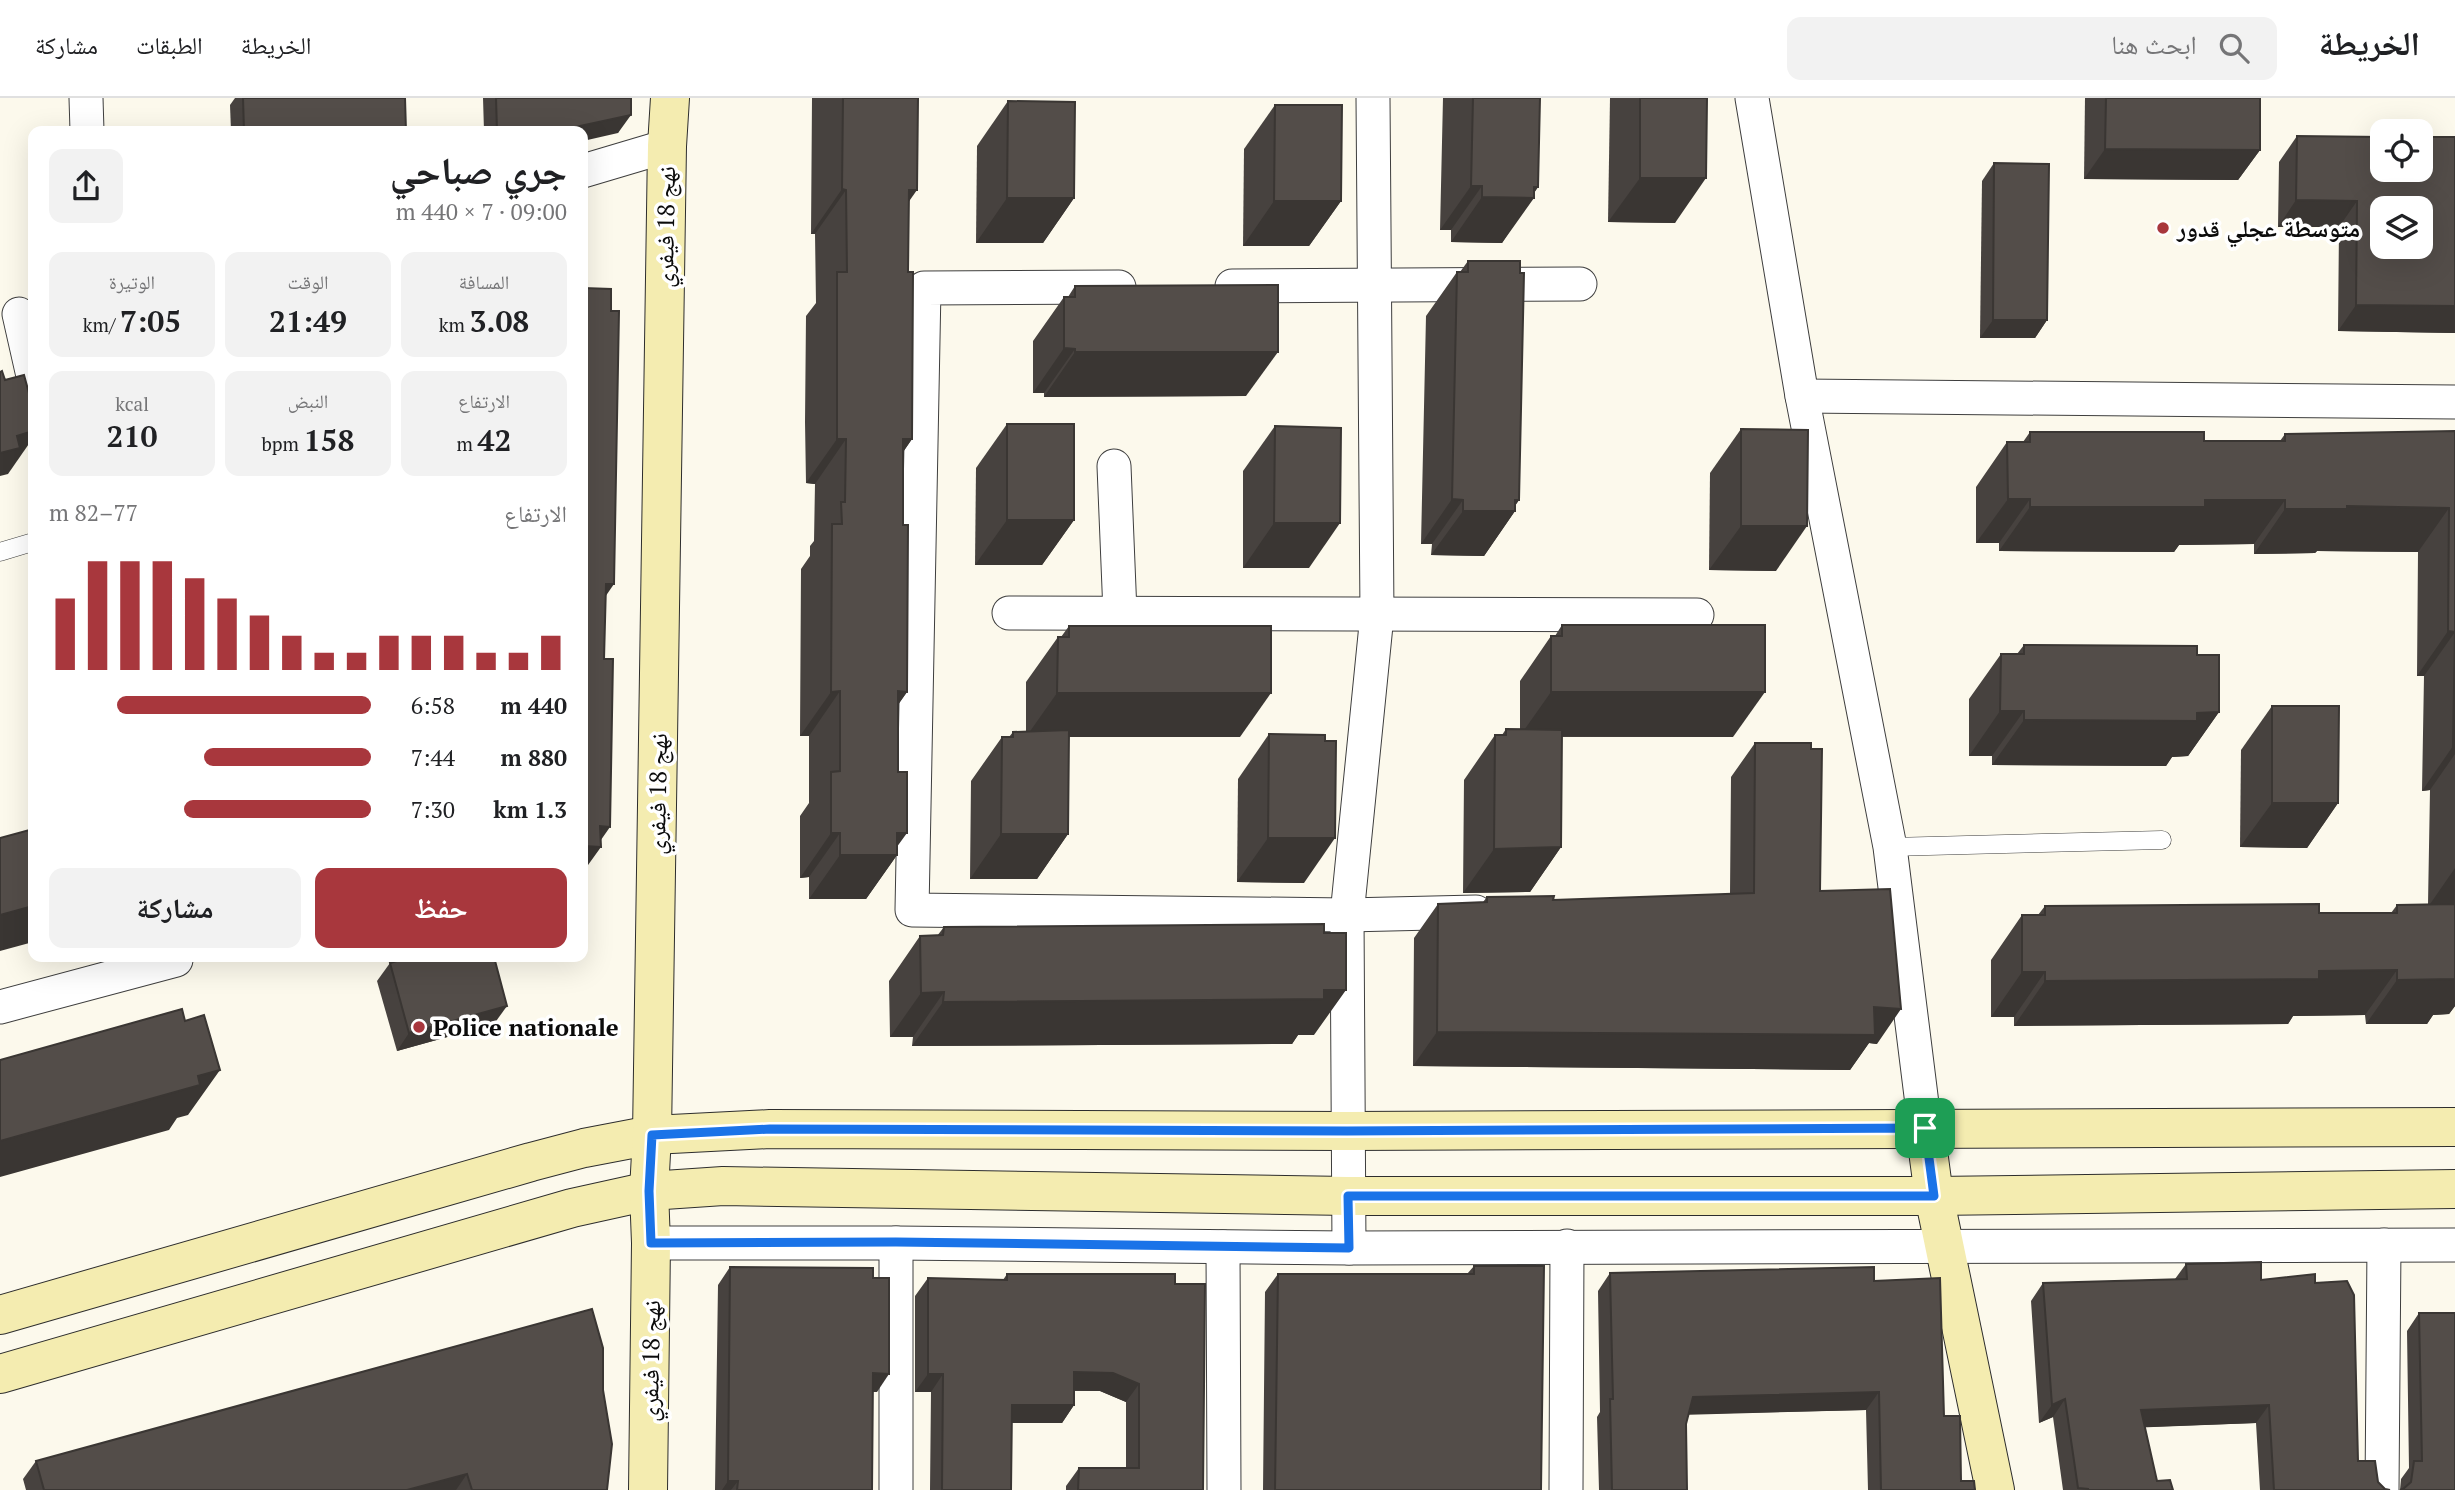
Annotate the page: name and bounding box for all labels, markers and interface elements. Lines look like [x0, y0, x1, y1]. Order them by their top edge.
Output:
search box [1787, 17, 2277, 80]
text: الخريطة [2319, 21, 2420, 64]
text: ابحث هنا [2111, 27, 2197, 61]
text: مشاركة [35, 29, 98, 61]
text: الطبقات [136, 29, 203, 61]
text: الخريطة [241, 29, 311, 61]
icon: search [2215, 29, 2253, 67]
map controls [2370, 119, 2433, 259]
button: locate [2370, 119, 2433, 182]
text: جري صباحي [390, 145, 567, 195]
button: share [49, 149, 123, 223]
street label: نهج 18 فيفري [648, 166, 686, 288]
text: 09:00 · 7 × 440 m [396, 196, 567, 227]
button: layers [2370, 196, 2433, 259]
place label: متوسطة عجلي قدور [2176, 212, 2360, 248]
marker: متوسطة عجلي قدور [2155, 220, 2171, 236]
text: الوتيرة [109, 269, 155, 294]
text: الوقت [288, 269, 328, 294]
text: المسافة [459, 269, 509, 294]
text: 7:05 [120, 301, 181, 341]
text: 21:49 [269, 301, 347, 341]
text: 3.08 [470, 301, 529, 341]
text: /km [83, 312, 120, 337]
text: km [439, 312, 470, 337]
text: النبض [288, 388, 328, 413]
text: الارتفاع [458, 388, 510, 413]
text: kcal [115, 391, 149, 416]
text: 210 [107, 416, 157, 456]
text: 158 [304, 420, 355, 460]
text: 42 [478, 420, 511, 460]
text: bpm [262, 431, 304, 456]
text: m [457, 431, 478, 456]
text: 77–82 m [49, 497, 138, 528]
text: الارتفاع [504, 498, 567, 529]
text: 6:58 [411, 690, 455, 721]
text: 440 m [501, 690, 567, 721]
street label: نهج 18 فيفري [640, 733, 678, 855]
text: 7:44 [411, 742, 455, 773]
text: 880 m [501, 742, 567, 773]
text: 7:30 [411, 794, 455, 825]
text: 1.3 km [493, 794, 567, 825]
button: مشاركة [49, 868, 301, 948]
button: حفظ [315, 868, 567, 948]
place label: Police nationale [433, 1011, 619, 1043]
marker: Police nationale [411, 1019, 427, 1035]
pin [1895, 1098, 1955, 1158]
icon: arrive [1906, 1109, 1944, 1147]
street label: نهج 18 فيفري [633, 1300, 671, 1422]

